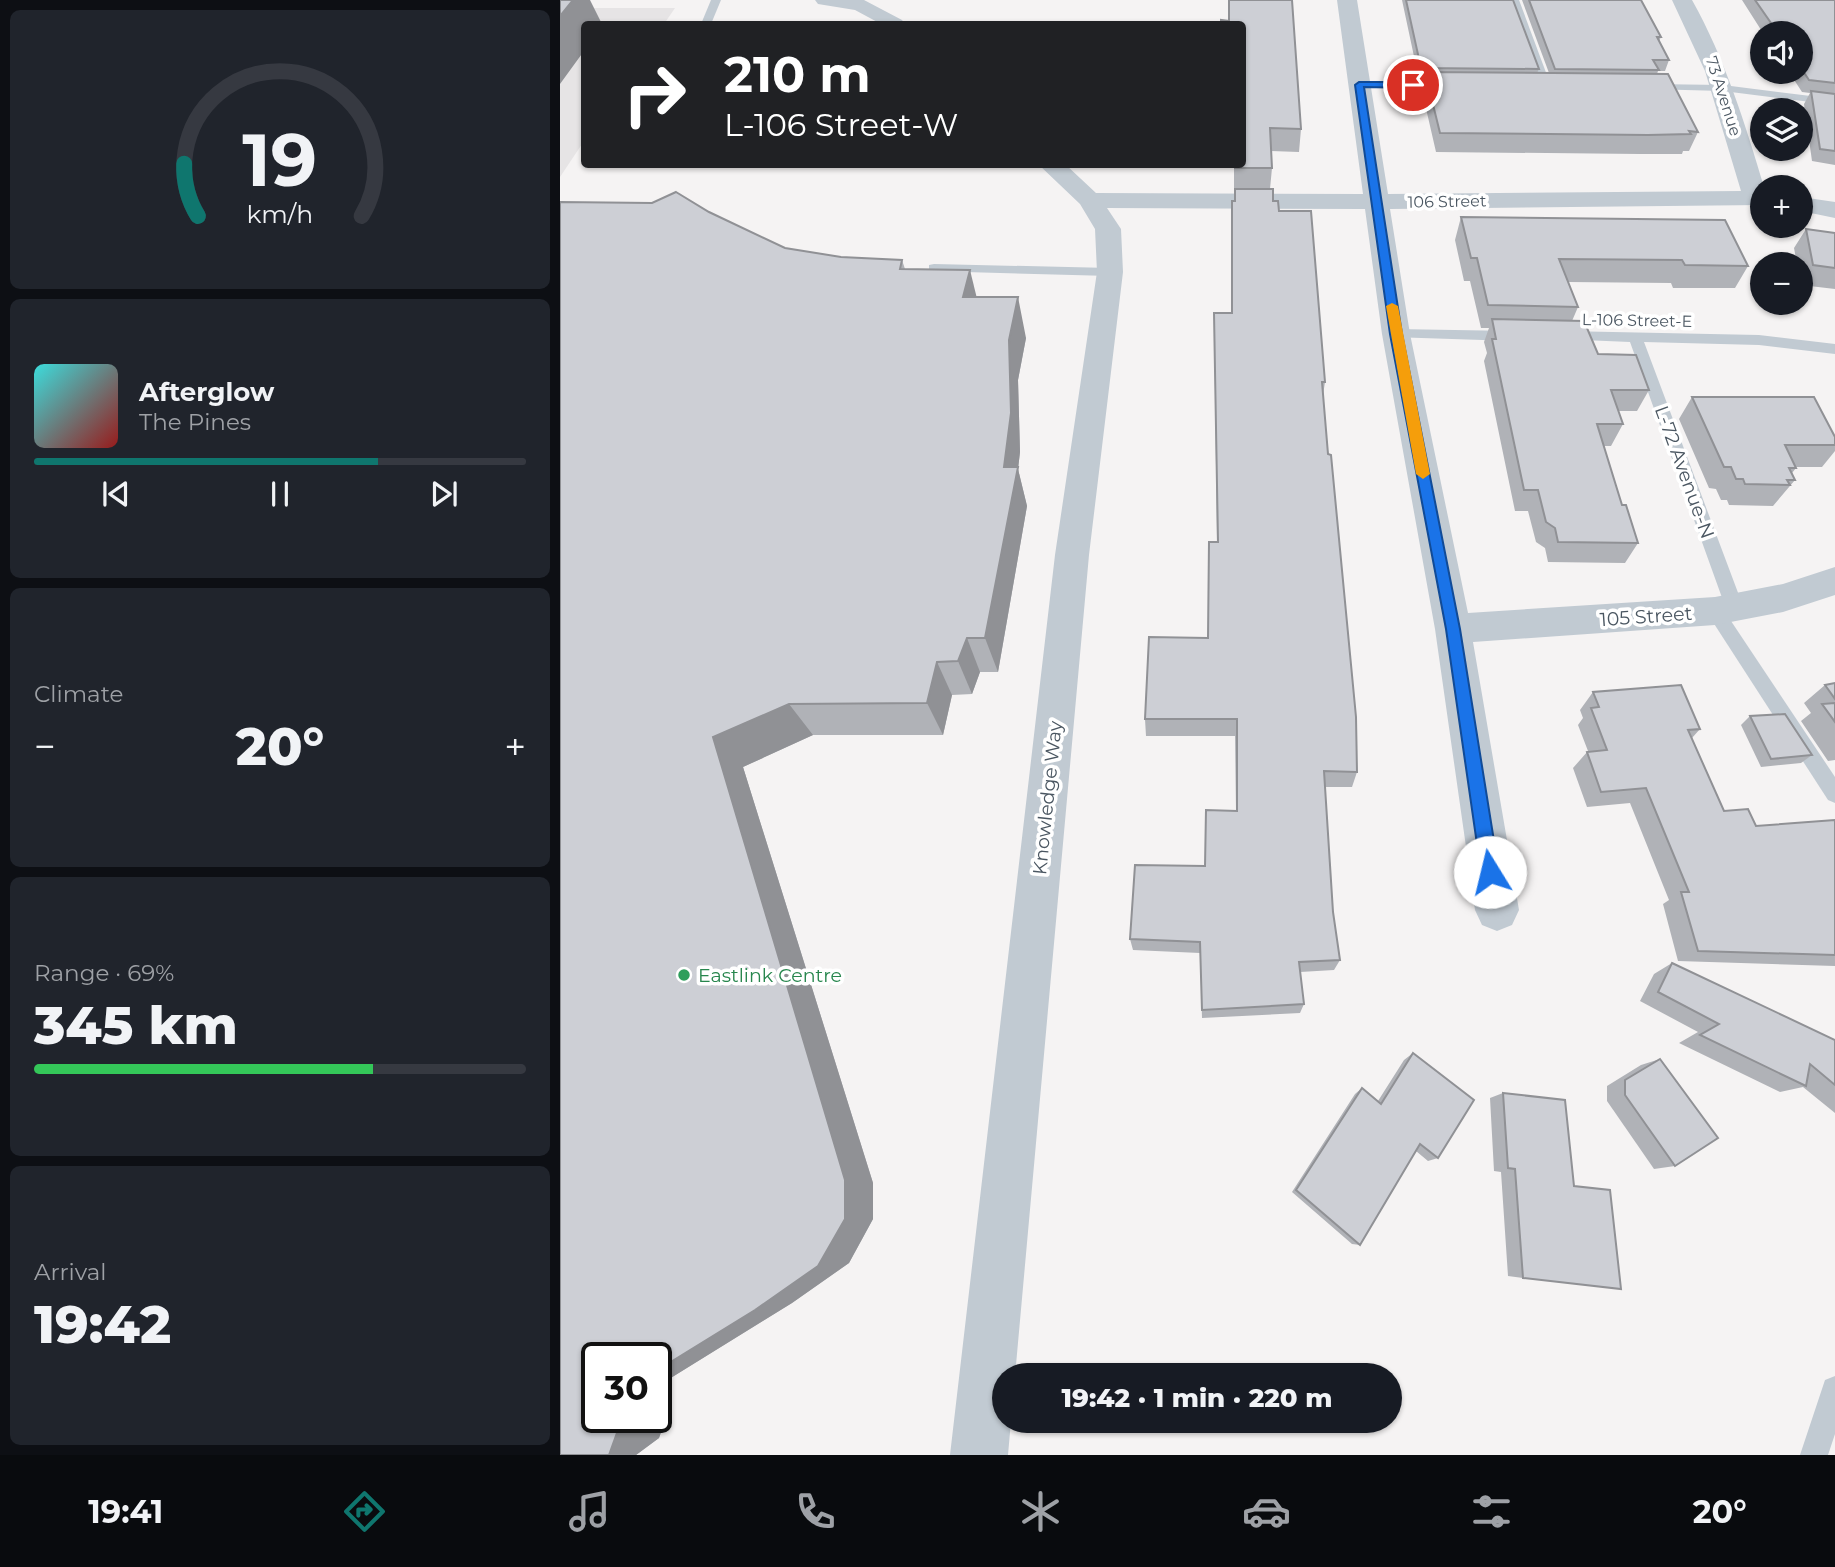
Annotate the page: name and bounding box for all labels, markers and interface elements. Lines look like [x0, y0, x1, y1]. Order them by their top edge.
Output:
map controls [1750, 21, 1813, 315]
button: sound [1750, 21, 1813, 84]
text: 210 m [724, 45, 871, 104]
icon: right [609, 49, 700, 140]
street label: 73 Avenue [1702, 54, 1745, 139]
pin [1383, 55, 1443, 115]
icon: arrive [1394, 66, 1432, 104]
button: layers [1750, 98, 1813, 161]
text: L-106 Street-W [724, 105, 958, 144]
text: 19 [243, 116, 317, 204]
button: + [1750, 175, 1813, 238]
street label: 106 Street [1408, 191, 1487, 212]
text: km/h [247, 198, 313, 228]
button: − [1750, 252, 1813, 315]
street label: L-106 Street-E [1582, 310, 1692, 331]
text: Afterglow [139, 376, 274, 408]
street label: L-72 Avenue-N [1650, 403, 1719, 542]
text: The Pines [139, 408, 251, 436]
icon: previous [97, 475, 135, 513]
icon: pause [261, 475, 299, 513]
icon: next [425, 475, 463, 513]
street label: 105 Street [1599, 602, 1693, 631]
text: Climate [34, 680, 123, 708]
text: 20° [236, 715, 324, 778]
street label: Knowledge Way [1028, 719, 1067, 876]
text: − [34, 723, 56, 770]
text: + [504, 723, 526, 770]
position arrow [1453, 835, 1527, 909]
text: Range · 69% [34, 959, 174, 987]
place label: Eastlink Centre [698, 964, 842, 987]
marker: Eastlink Centre [676, 967, 692, 983]
text: 345 km [34, 994, 238, 1057]
text: Arrival [34, 1258, 107, 1286]
text: 19:42 [34, 1293, 171, 1356]
speed limit sign: 30 [581, 1342, 672, 1433]
text: 19:42 · 1 min · 220 m [1062, 1382, 1332, 1414]
icon: directions [340, 1487, 389, 1536]
icon: music [565, 1487, 614, 1536]
icon: phone [791, 1487, 840, 1536]
icon: climate [1016, 1487, 1065, 1536]
icon: car [1242, 1487, 1291, 1536]
icon: filters [1467, 1487, 1516, 1536]
text: 19:41 [88, 1492, 163, 1531]
text: 20° [1693, 1492, 1747, 1531]

